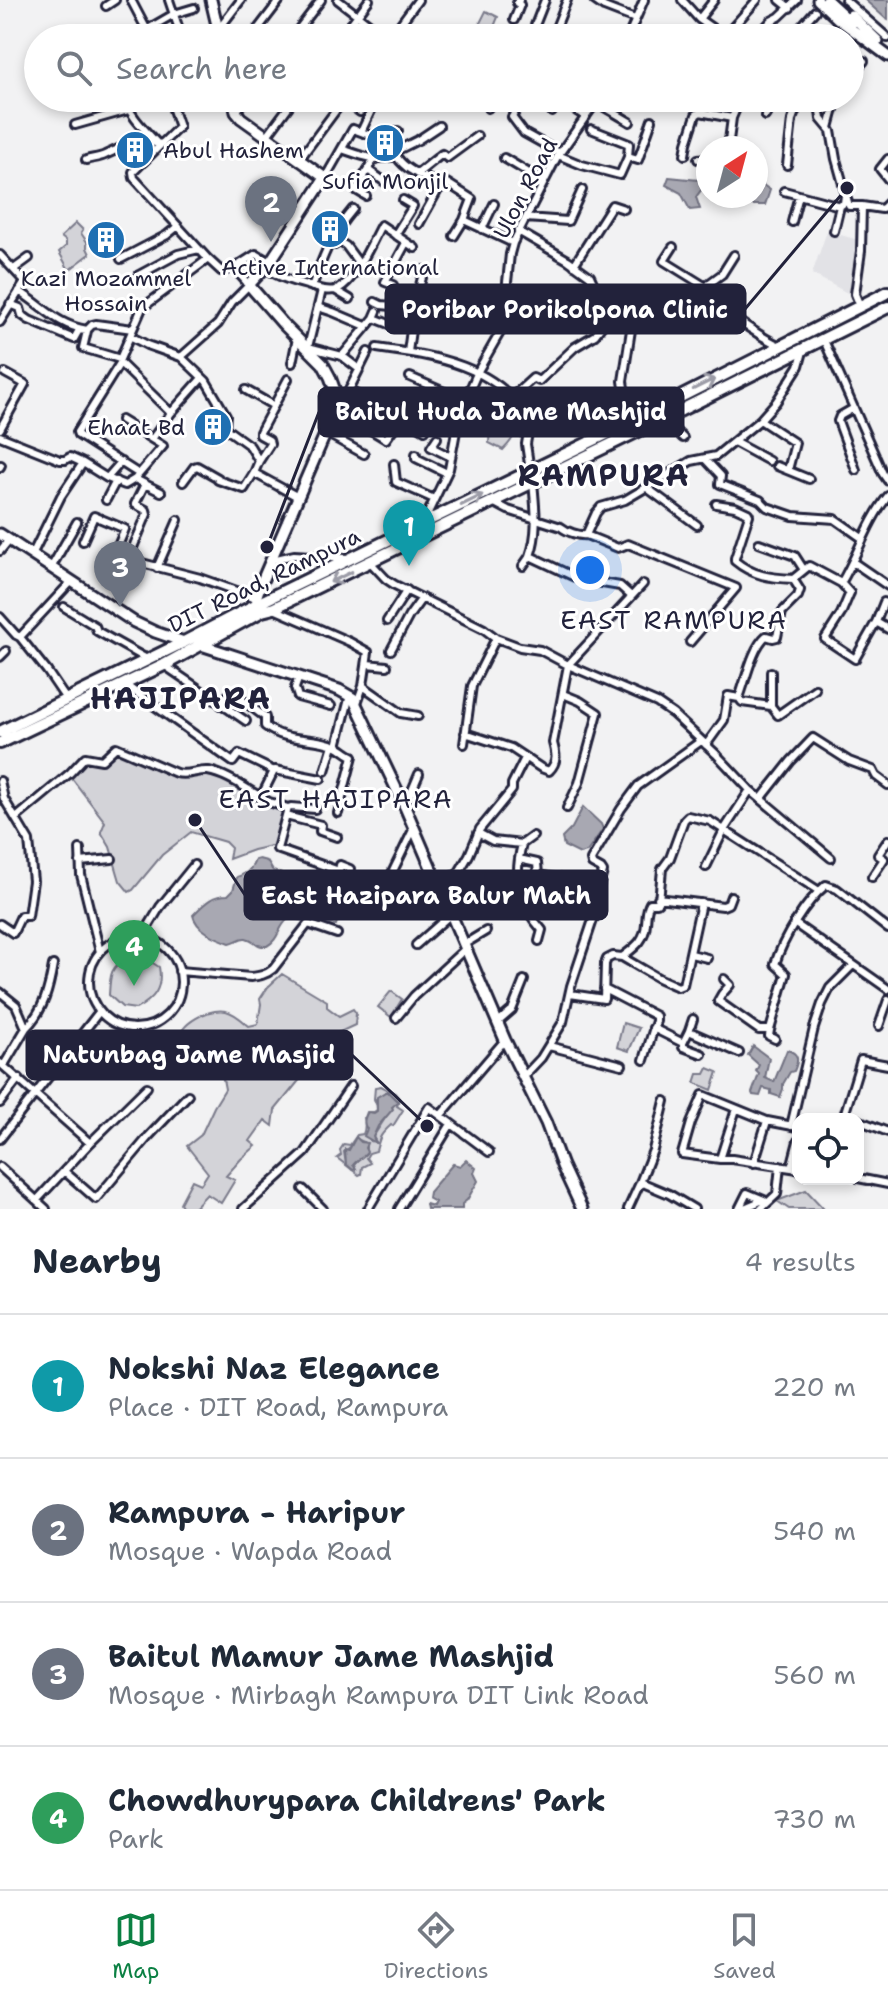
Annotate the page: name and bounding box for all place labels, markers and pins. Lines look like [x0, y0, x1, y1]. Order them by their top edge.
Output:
building icon: Sufia Monjil [364, 122, 406, 164]
building icon: Abul Hashem [114, 129, 156, 171]
place label: Abul Hashem [163, 136, 304, 165]
place label: Sufia Monjil [322, 167, 448, 196]
pin: 2 [245, 176, 297, 242]
building icon: Active International [309, 208, 351, 250]
building icon: Kazi Mozammel Hossain [85, 219, 127, 261]
place label: Active International [221, 253, 439, 282]
place label: Kazi Mozammel Hossain [21, 264, 192, 318]
callout: Poribar Porikolpona Clinic [386, 285, 745, 333]
callout: Baitul Huda Jame Mashjid [319, 388, 683, 436]
building icon: Ehaat Bd [192, 406, 234, 448]
place label: Ehaat Bd [87, 413, 185, 442]
pin: 1 [383, 500, 435, 566]
pin: 3 [94, 541, 146, 607]
callout: East Hazipara Balur Math [245, 871, 607, 919]
pin: 4 [108, 920, 160, 986]
callout: Natunbag Jame Masjid [27, 1031, 352, 1079]

